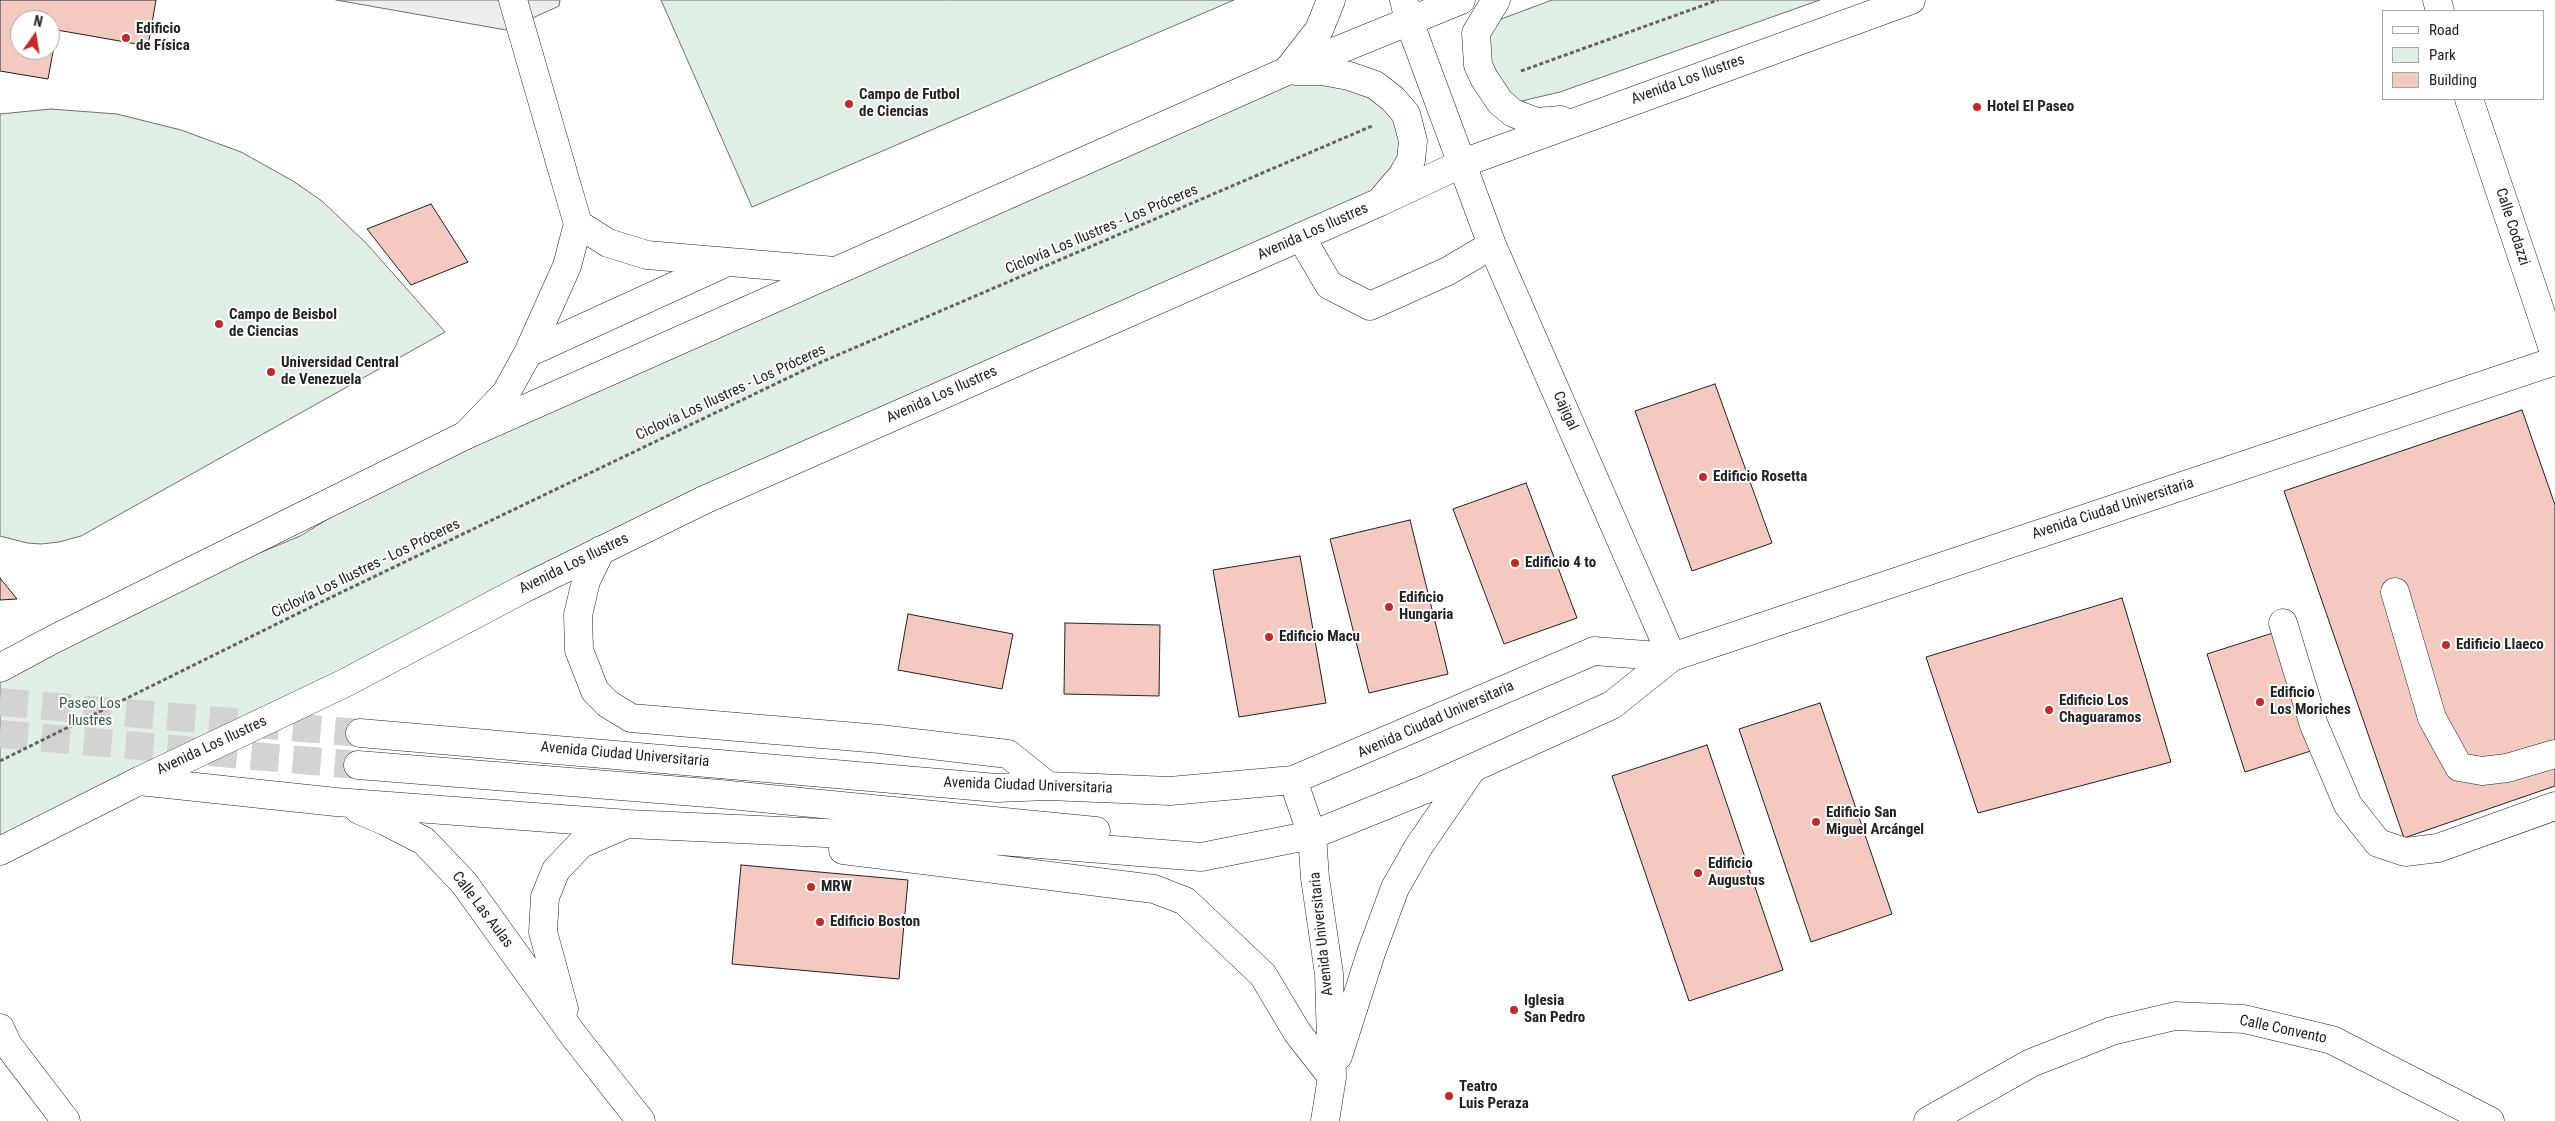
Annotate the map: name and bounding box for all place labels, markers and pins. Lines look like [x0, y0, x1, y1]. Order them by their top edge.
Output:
place label: Edificio de Física [136, 20, 190, 55]
marker: Edificio de Física [120, 32, 132, 44]
place label: Campo de Futbol de Ciencias [859, 86, 960, 121]
marker: Campo de Futbol de Ciencias [843, 98, 855, 110]
place label: Hotel El Paseo [1987, 98, 2074, 116]
marker: Hotel El Paseo [1971, 101, 1983, 113]
place label: Campo de Beisbol de Ciencias [229, 306, 337, 341]
marker: Campo de Beisbol de Ciencias [213, 318, 225, 330]
place label: Universidad Central de Venezuela [281, 354, 399, 389]
marker: Universidad Central de Venezuela [265, 366, 277, 378]
place label: Edificio Rosetta [1713, 468, 1807, 486]
marker: Edificio Rosetta [1697, 471, 1709, 483]
place label: Edificio 4 to [1525, 554, 1596, 572]
marker: Edificio 4 to [1509, 557, 1521, 569]
place label: Edificio Hungaria [1399, 589, 1453, 624]
marker: Edificio Hungaria [1383, 601, 1395, 613]
place label: Edificio Macu [1279, 628, 1360, 646]
marker: Edificio Macu [1263, 631, 1275, 643]
place label: Edificio Llaeco [2456, 636, 2544, 654]
marker: Edificio Llaeco [2440, 639, 2452, 651]
place label: Edificio Los Moriches [2270, 684, 2351, 719]
place label: Edificio Los Chaguaramos [2059, 692, 2141, 727]
marker: Edificio Los Moriches [2254, 696, 2266, 708]
marker: Edificio Los Chaguaramos [2043, 704, 2055, 716]
place label: Edificio San Miguel Arcángel [1826, 804, 1924, 839]
marker: Edificio San Miguel Arcángel [1810, 816, 1822, 828]
place label: Edificio Augustus [1708, 855, 1765, 890]
marker: Edificio Augustus [1692, 867, 1704, 879]
place label: MRW [821, 878, 852, 896]
marker: MRW [805, 881, 817, 893]
place label: Edificio Boston [830, 913, 920, 931]
marker: Edificio Boston [814, 916, 826, 928]
place label: Iglesia San Pedro [1524, 992, 1585, 1027]
marker: Iglesia San Pedro [1508, 1004, 1520, 1016]
place label: Teatro Luis Peraza [1459, 1078, 1529, 1113]
marker: Teatro Luis Peraza [1443, 1090, 1455, 1102]

